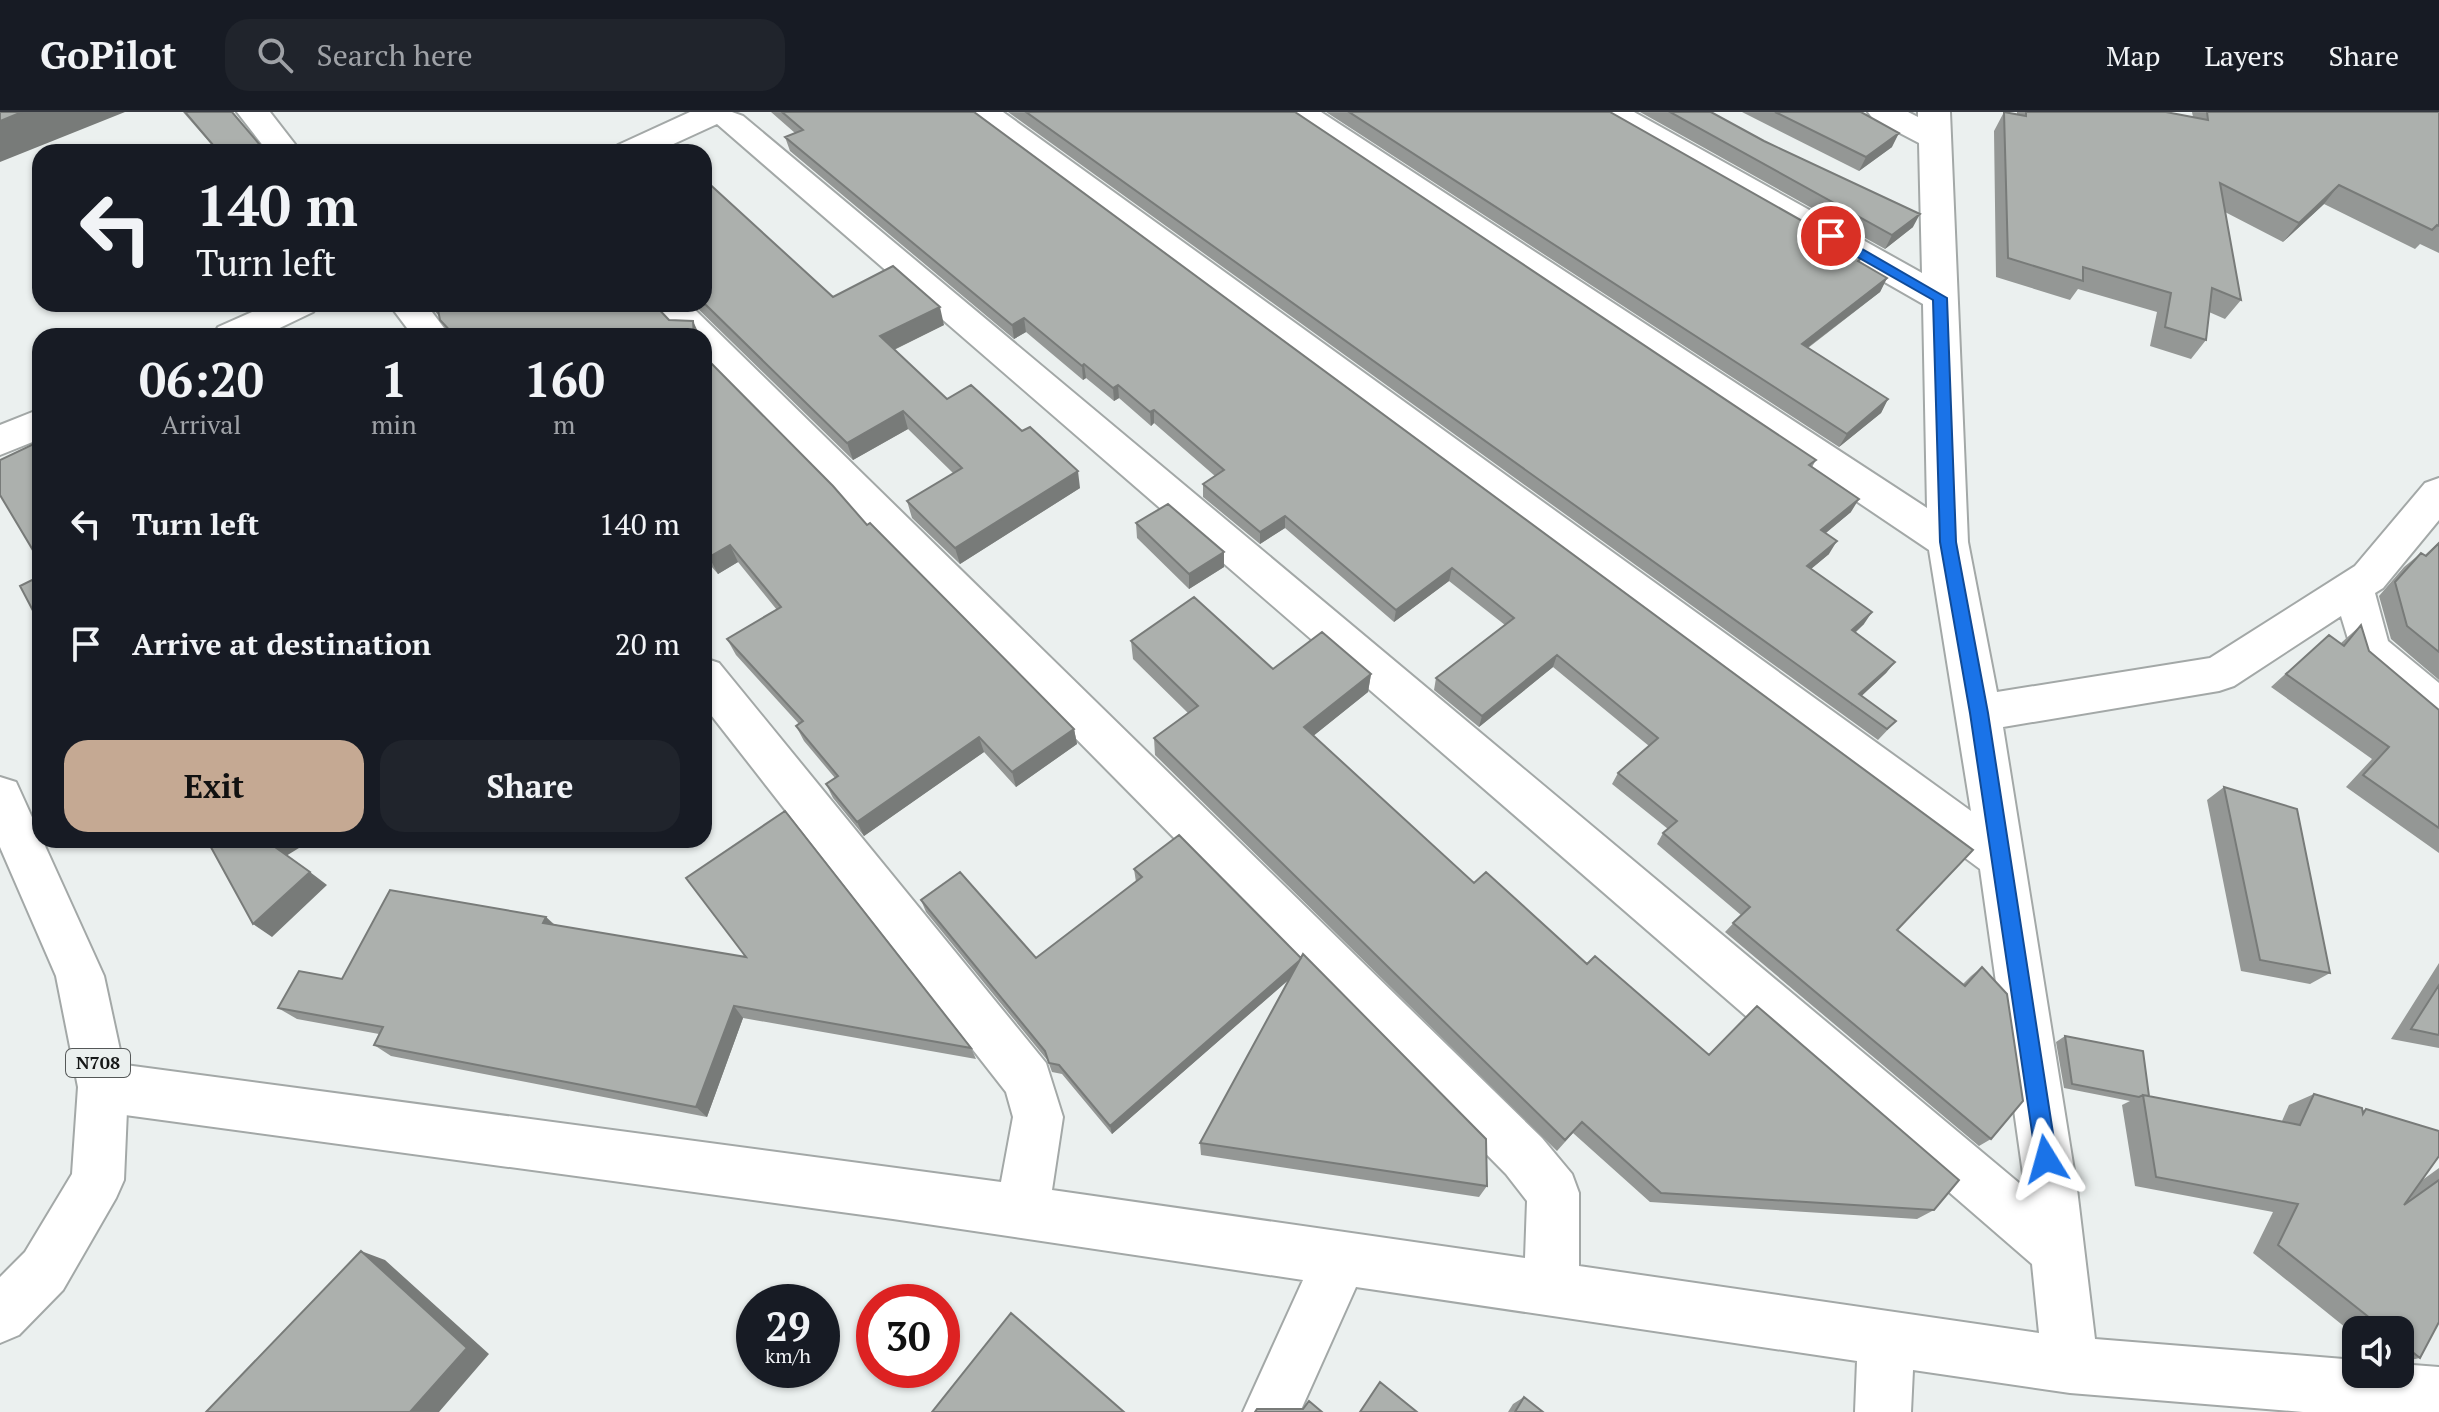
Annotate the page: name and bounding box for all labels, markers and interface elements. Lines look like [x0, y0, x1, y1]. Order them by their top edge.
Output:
search box [225, 19, 785, 91]
text: GoPilot [40, 30, 177, 80]
icon: search [253, 33, 297, 77]
text: Search here [317, 35, 473, 75]
text: Map [2106, 37, 2160, 74]
text: Layers [2204, 37, 2285, 74]
text: Share [2329, 37, 2399, 74]
text: 140 m [196, 168, 358, 242]
icon: left [64, 176, 168, 280]
pin [1797, 202, 1865, 270]
icon: arrive [1809, 214, 1853, 258]
text: Turn left [196, 239, 336, 286]
text: 06:20 [139, 347, 264, 411]
text: 1 [380, 347, 407, 411]
text: 160 [524, 347, 605, 411]
text: Arrival [162, 407, 241, 441]
text: min [371, 407, 417, 441]
text: m [553, 407, 576, 441]
icon: left [64, 502, 108, 546]
text: Turn left [132, 504, 259, 544]
text: 140 m [599, 504, 680, 544]
icon: arrive [64, 622, 108, 666]
text: Arrive at destination [132, 624, 431, 664]
text: 20 m [615, 624, 680, 664]
button: Exit [64, 740, 364, 832]
button: Share [380, 740, 680, 832]
road number: N708 [66, 1049, 130, 1077]
position arrow [2004, 1117, 2088, 1201]
speed limit sign: 30 [856, 1284, 960, 1388]
text: 29 [765, 1299, 811, 1352]
map controls [2342, 1316, 2414, 1388]
button: sound [2342, 1316, 2414, 1388]
text: km/h [765, 1342, 811, 1369]

